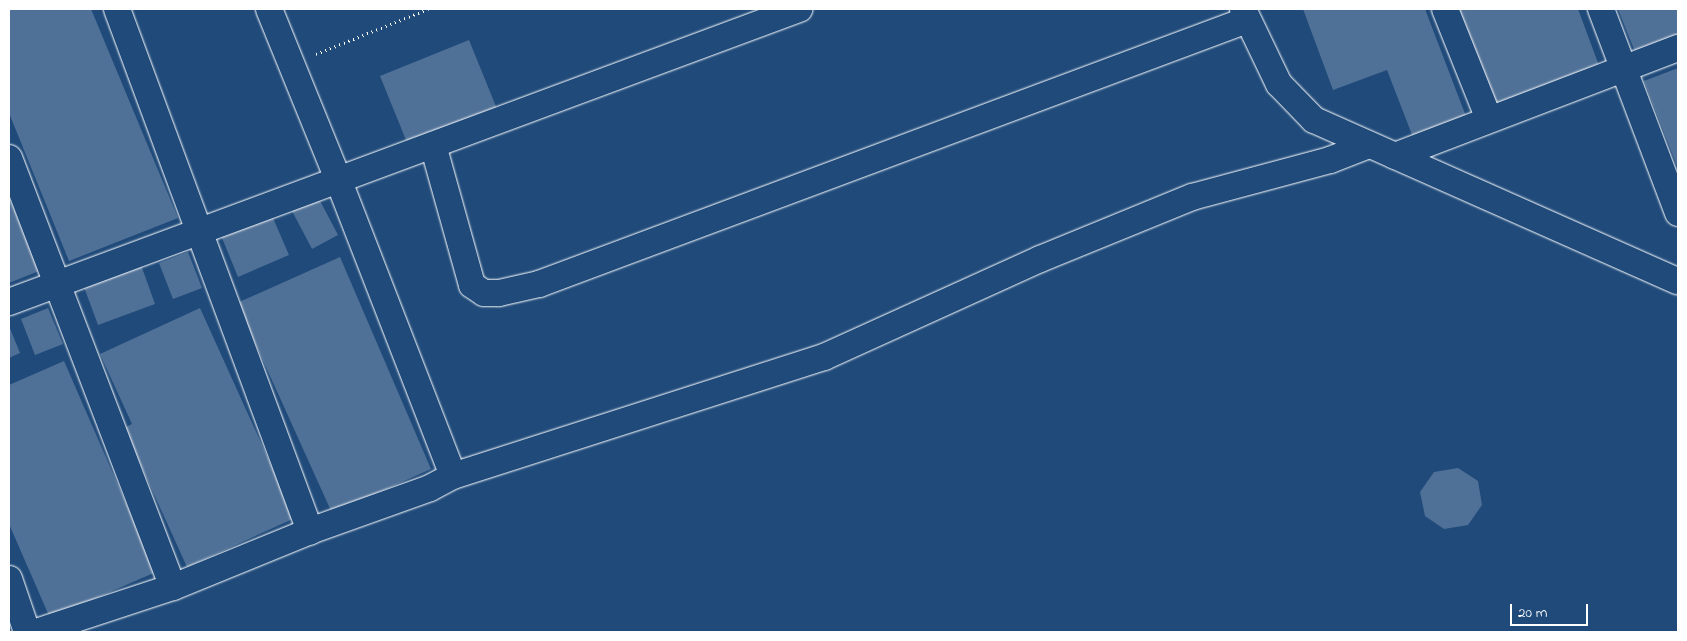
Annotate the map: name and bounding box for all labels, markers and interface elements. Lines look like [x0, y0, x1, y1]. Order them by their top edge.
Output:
scale bar [1512, 594, 1590, 626]
text: 20 m [1518, 602, 1547, 624]

